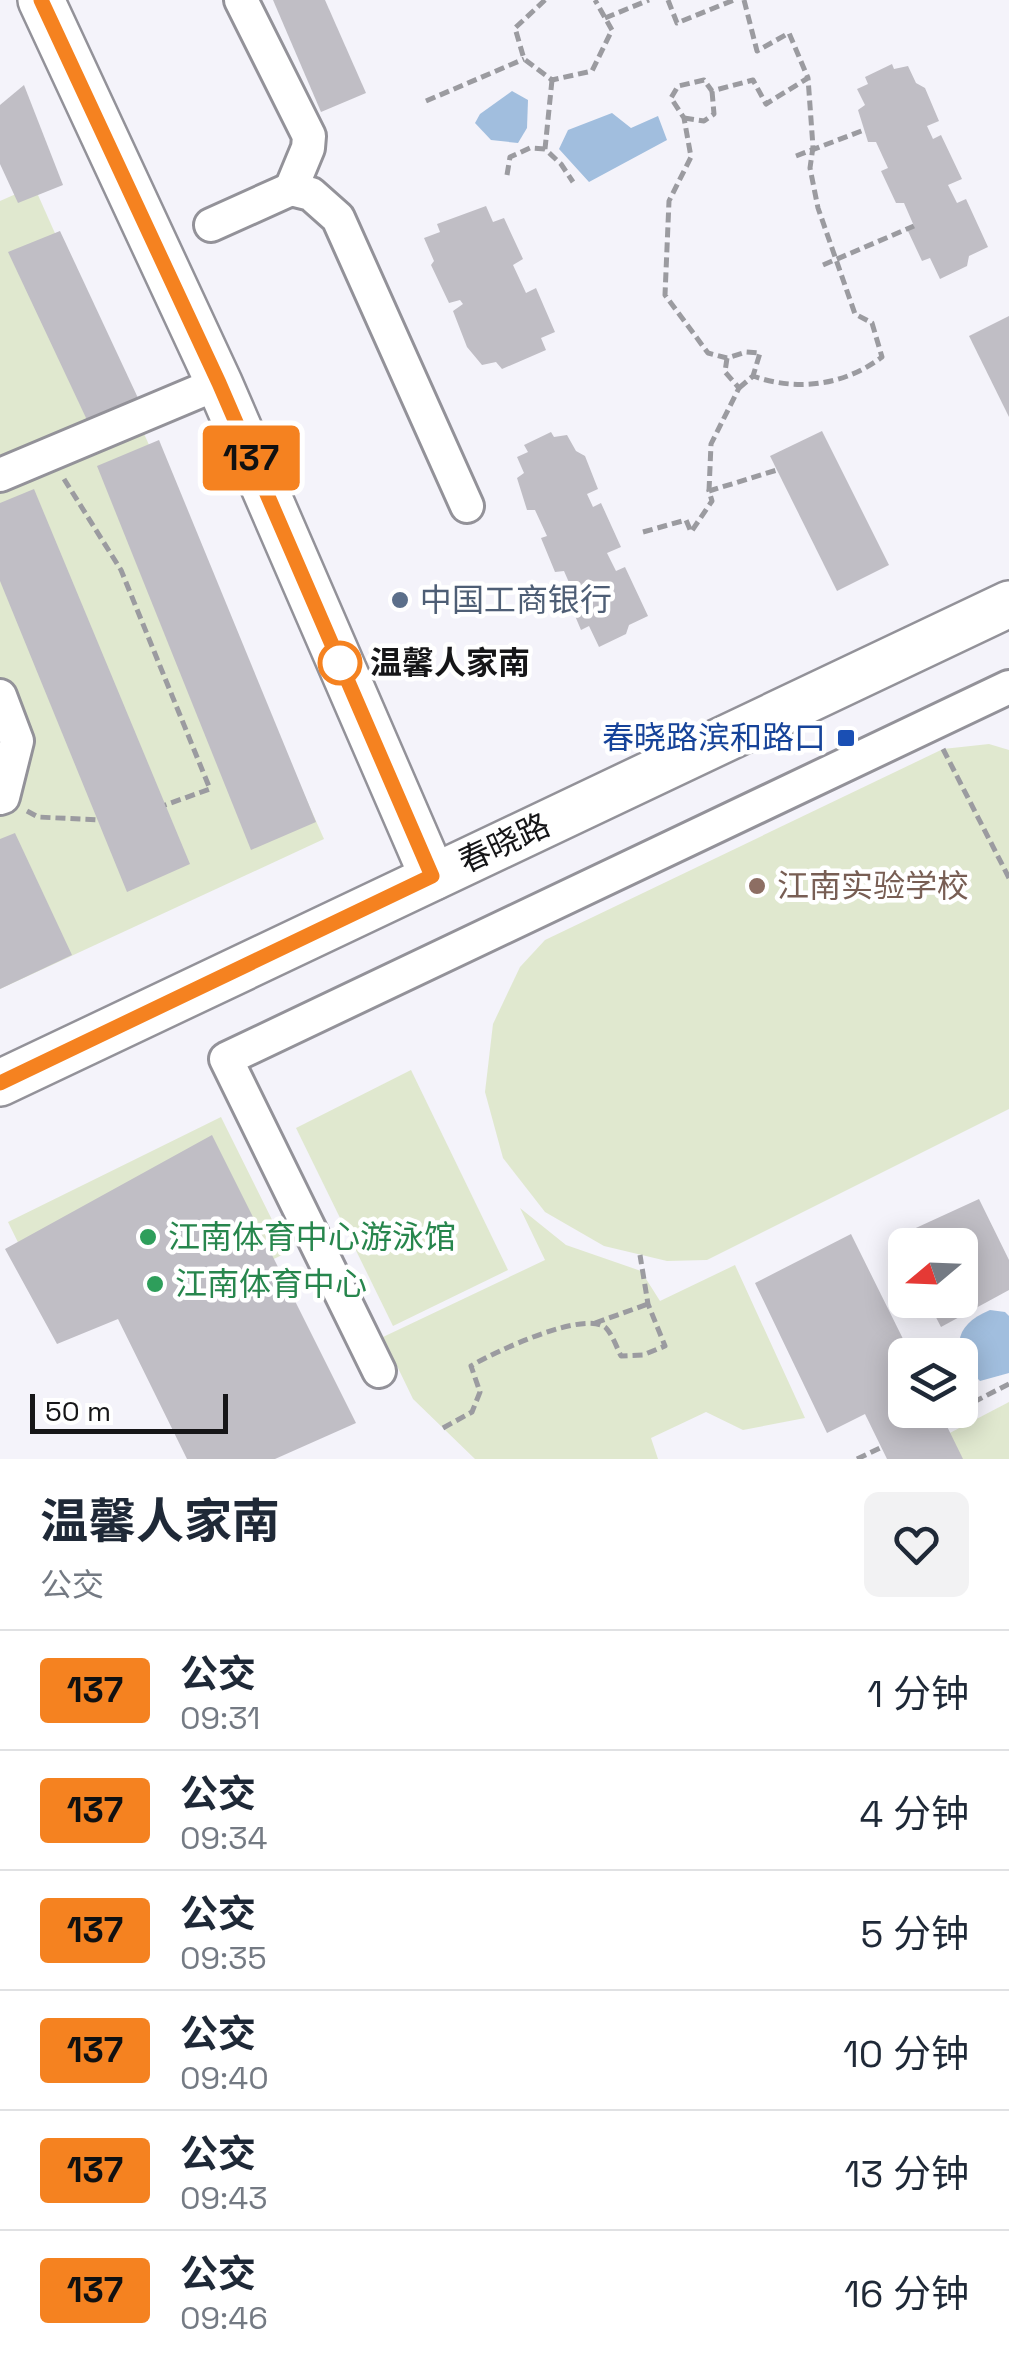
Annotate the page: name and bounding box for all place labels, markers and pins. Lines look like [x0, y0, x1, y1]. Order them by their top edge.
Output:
place label: 中国工商银行 [420, 580, 612, 620]
marker: 中国工商银行 [389, 589, 411, 611]
marker: 温馨人家南 [319, 642, 361, 684]
place label: 温馨人家南 [370, 643, 530, 683]
place label: 春晓路滨和路口 [602, 718, 826, 758]
marker: 春晓路滨和路口 [835, 727, 857, 749]
place label: 江南实验学校 [777, 866, 969, 906]
marker: 江南实验学校 [746, 875, 768, 897]
place label: 江南体育中心游泳馆 [168, 1217, 456, 1257]
marker: 江南体育中心游泳馆 [137, 1226, 159, 1248]
place label: 江南体育中心 [175, 1264, 367, 1304]
marker: 江南体育中心 [144, 1273, 166, 1295]

